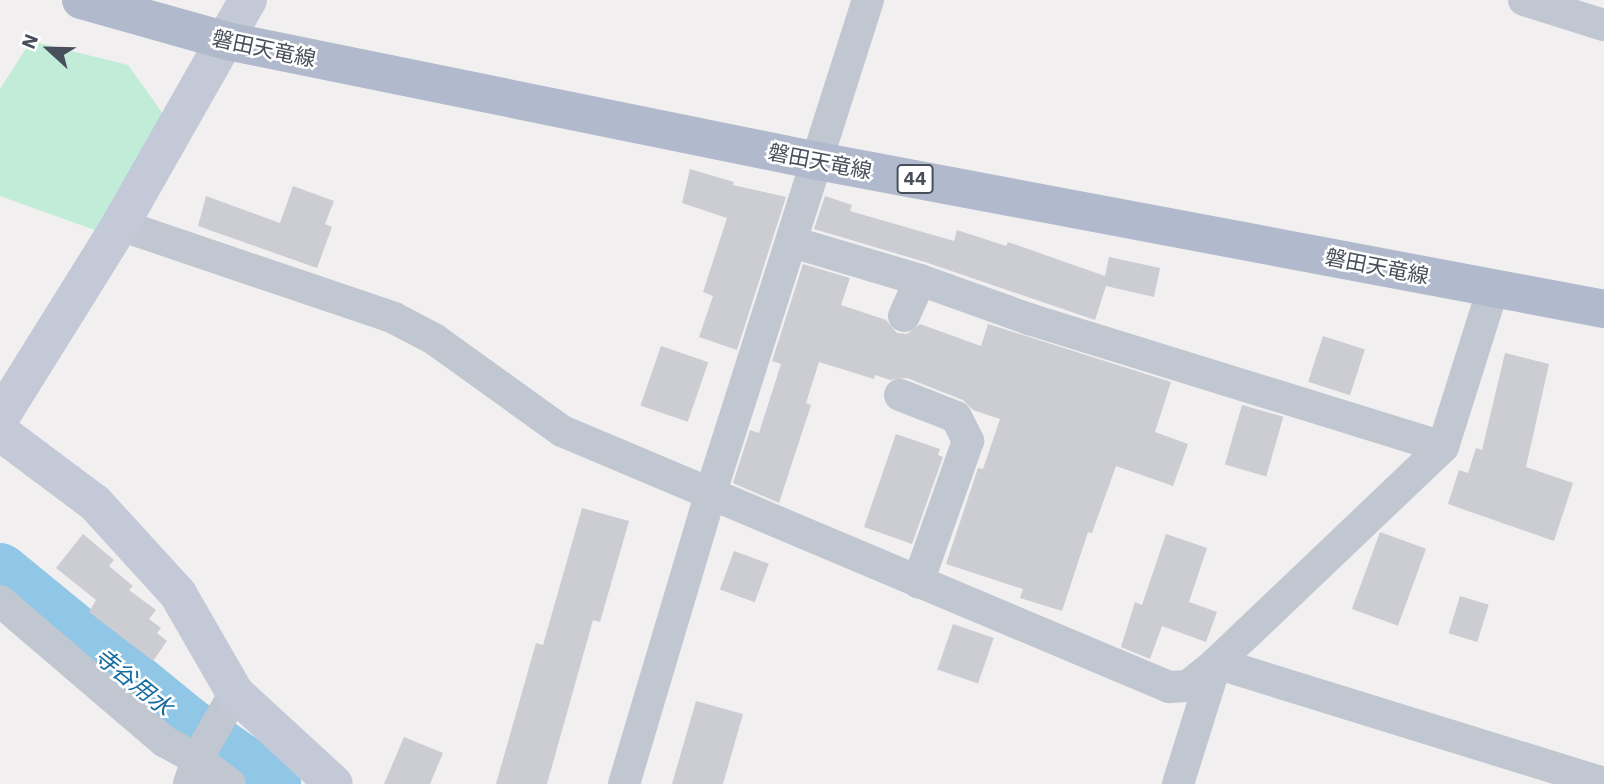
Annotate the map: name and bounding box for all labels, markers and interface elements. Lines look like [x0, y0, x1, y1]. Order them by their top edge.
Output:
north arrow [14, 14, 84, 84]
street label: 磐田天竜線 [210, 25, 318, 71]
text: N [16, 30, 43, 52]
street label: 磐田天竜線 [766, 139, 874, 183]
road number: 44 [896, 164, 934, 195]
street label: 磐田天竜線 [1323, 244, 1431, 288]
water label: 寺谷用水 [90, 641, 178, 721]

